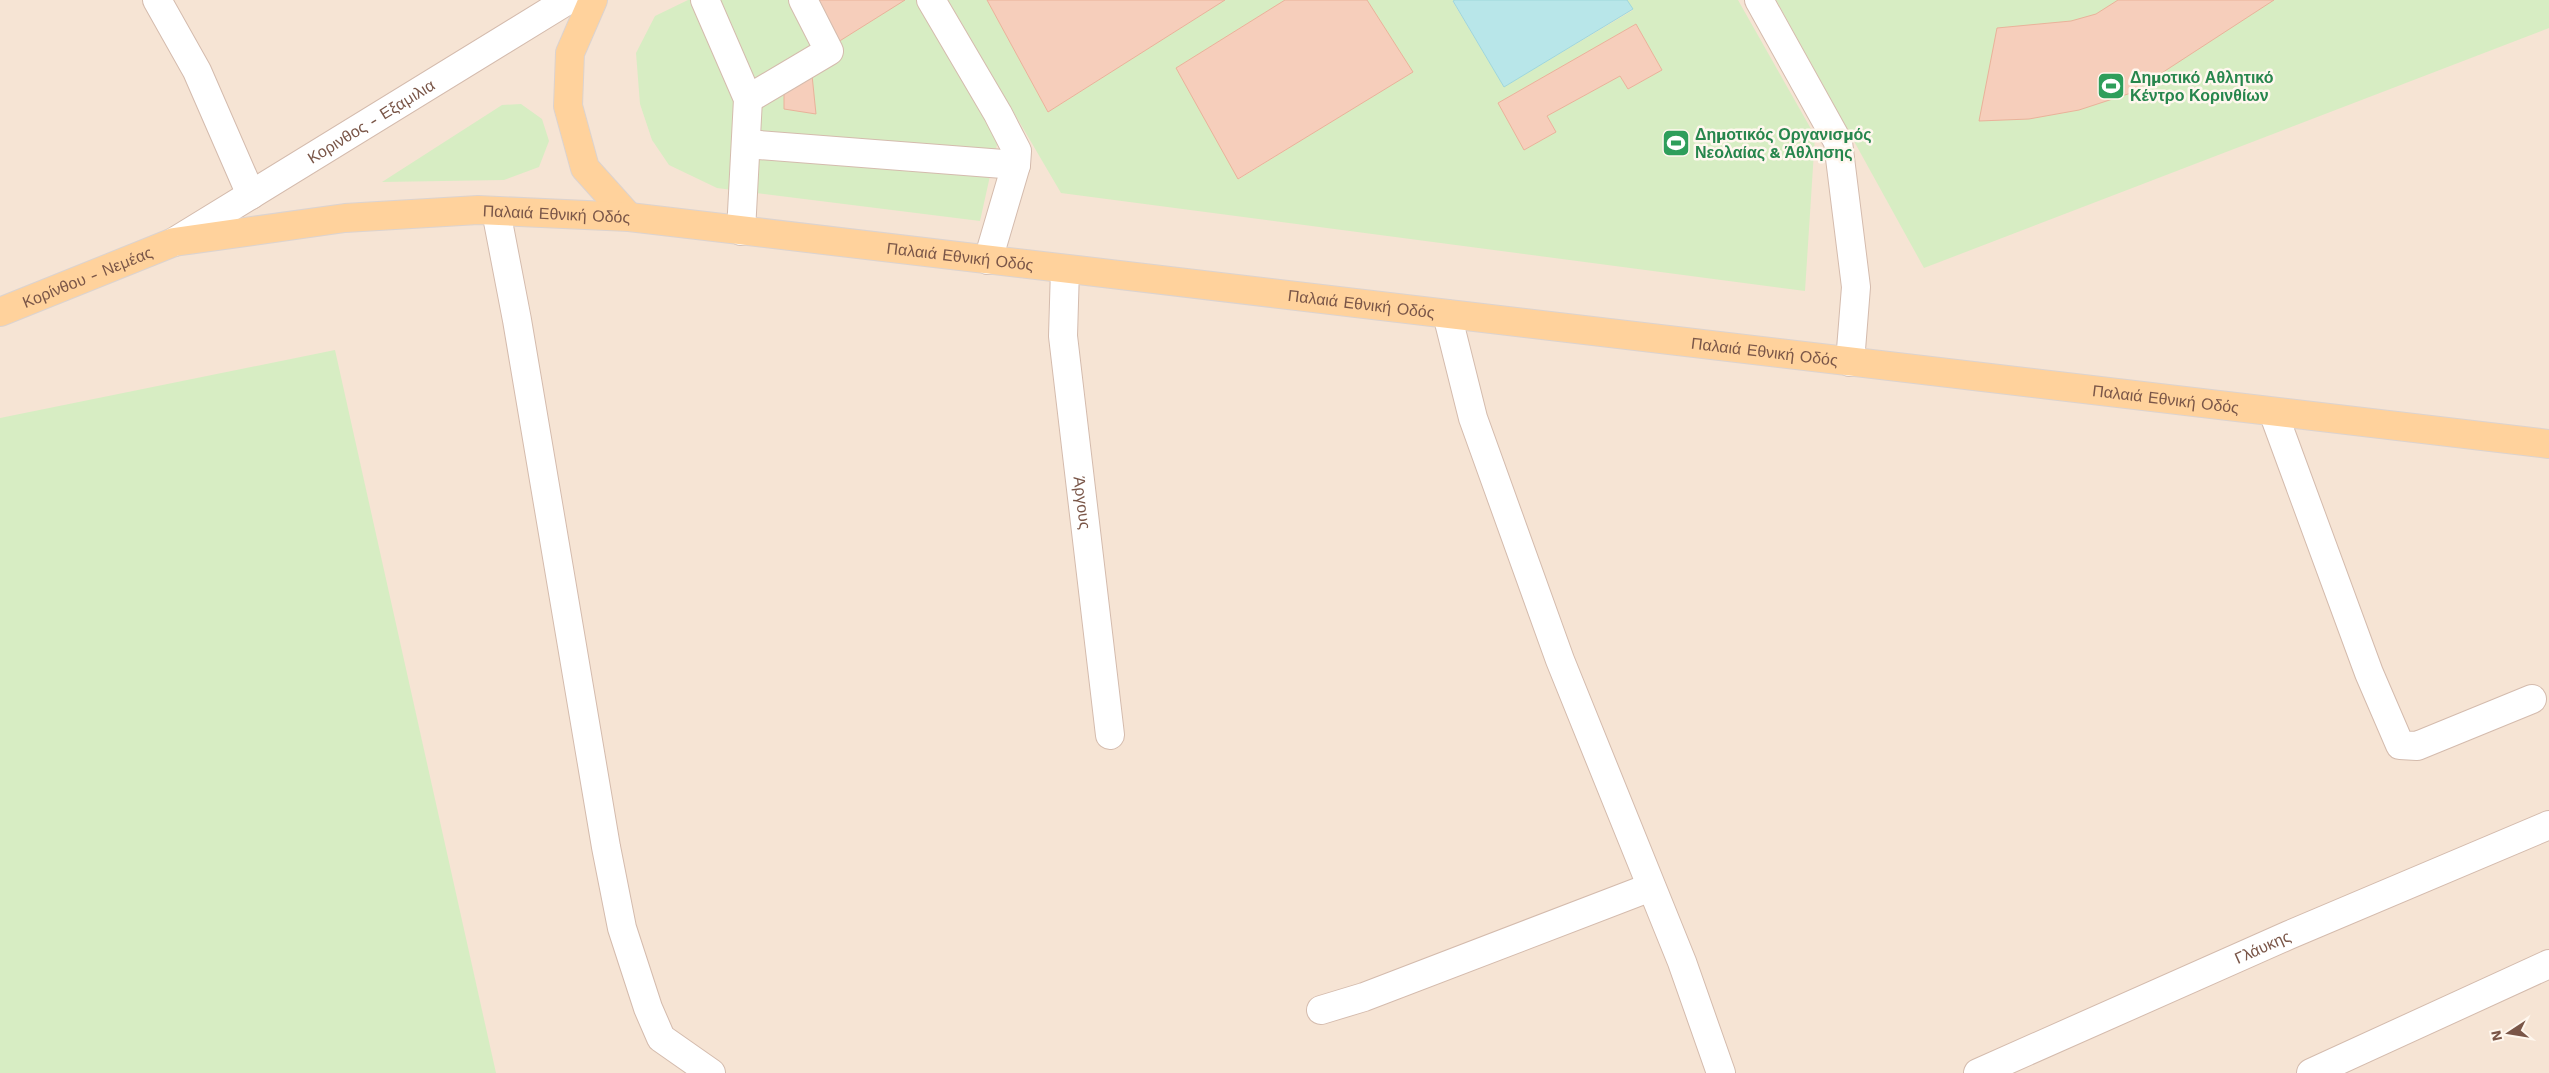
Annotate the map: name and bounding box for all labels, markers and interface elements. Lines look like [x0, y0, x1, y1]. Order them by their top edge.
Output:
place label: Δημοτικό Αθλητικό Κέντρο Κορινθίων [2130, 68, 2274, 105]
sports icon: Δημοτικό Αθλητικό Κέντρο Κορινθίων [2096, 71, 2126, 101]
street label: Κορινθος - Εξαμιλια [304, 75, 438, 168]
place label: Δημοτικός Οργανισμός Νεολαίας & Άθλησης [1695, 125, 1872, 162]
sports icon: Δημοτικός Οργανισμός Νεολαίας & Άθλησης [1661, 128, 1691, 158]
street label: Παλαιά Εθνική Οδός [482, 201, 631, 227]
street label: Παλαιά Εθνική Οδός [886, 239, 1035, 275]
street label: Κορίνθου - Νεμέας [20, 243, 155, 312]
street label: Παλαιά Εθνική Οδός [1287, 286, 1436, 322]
street label: Παλαιά Εθνική Οδός [1690, 334, 1839, 370]
street label: Παλαιά Εθνική Οδός [2091, 381, 2240, 417]
street label: Άργους [1070, 475, 1095, 531]
street label: Γλάυκης [2232, 927, 2294, 968]
north arrow [2484, 1008, 2534, 1058]
text: N [2487, 1029, 2505, 1042]

